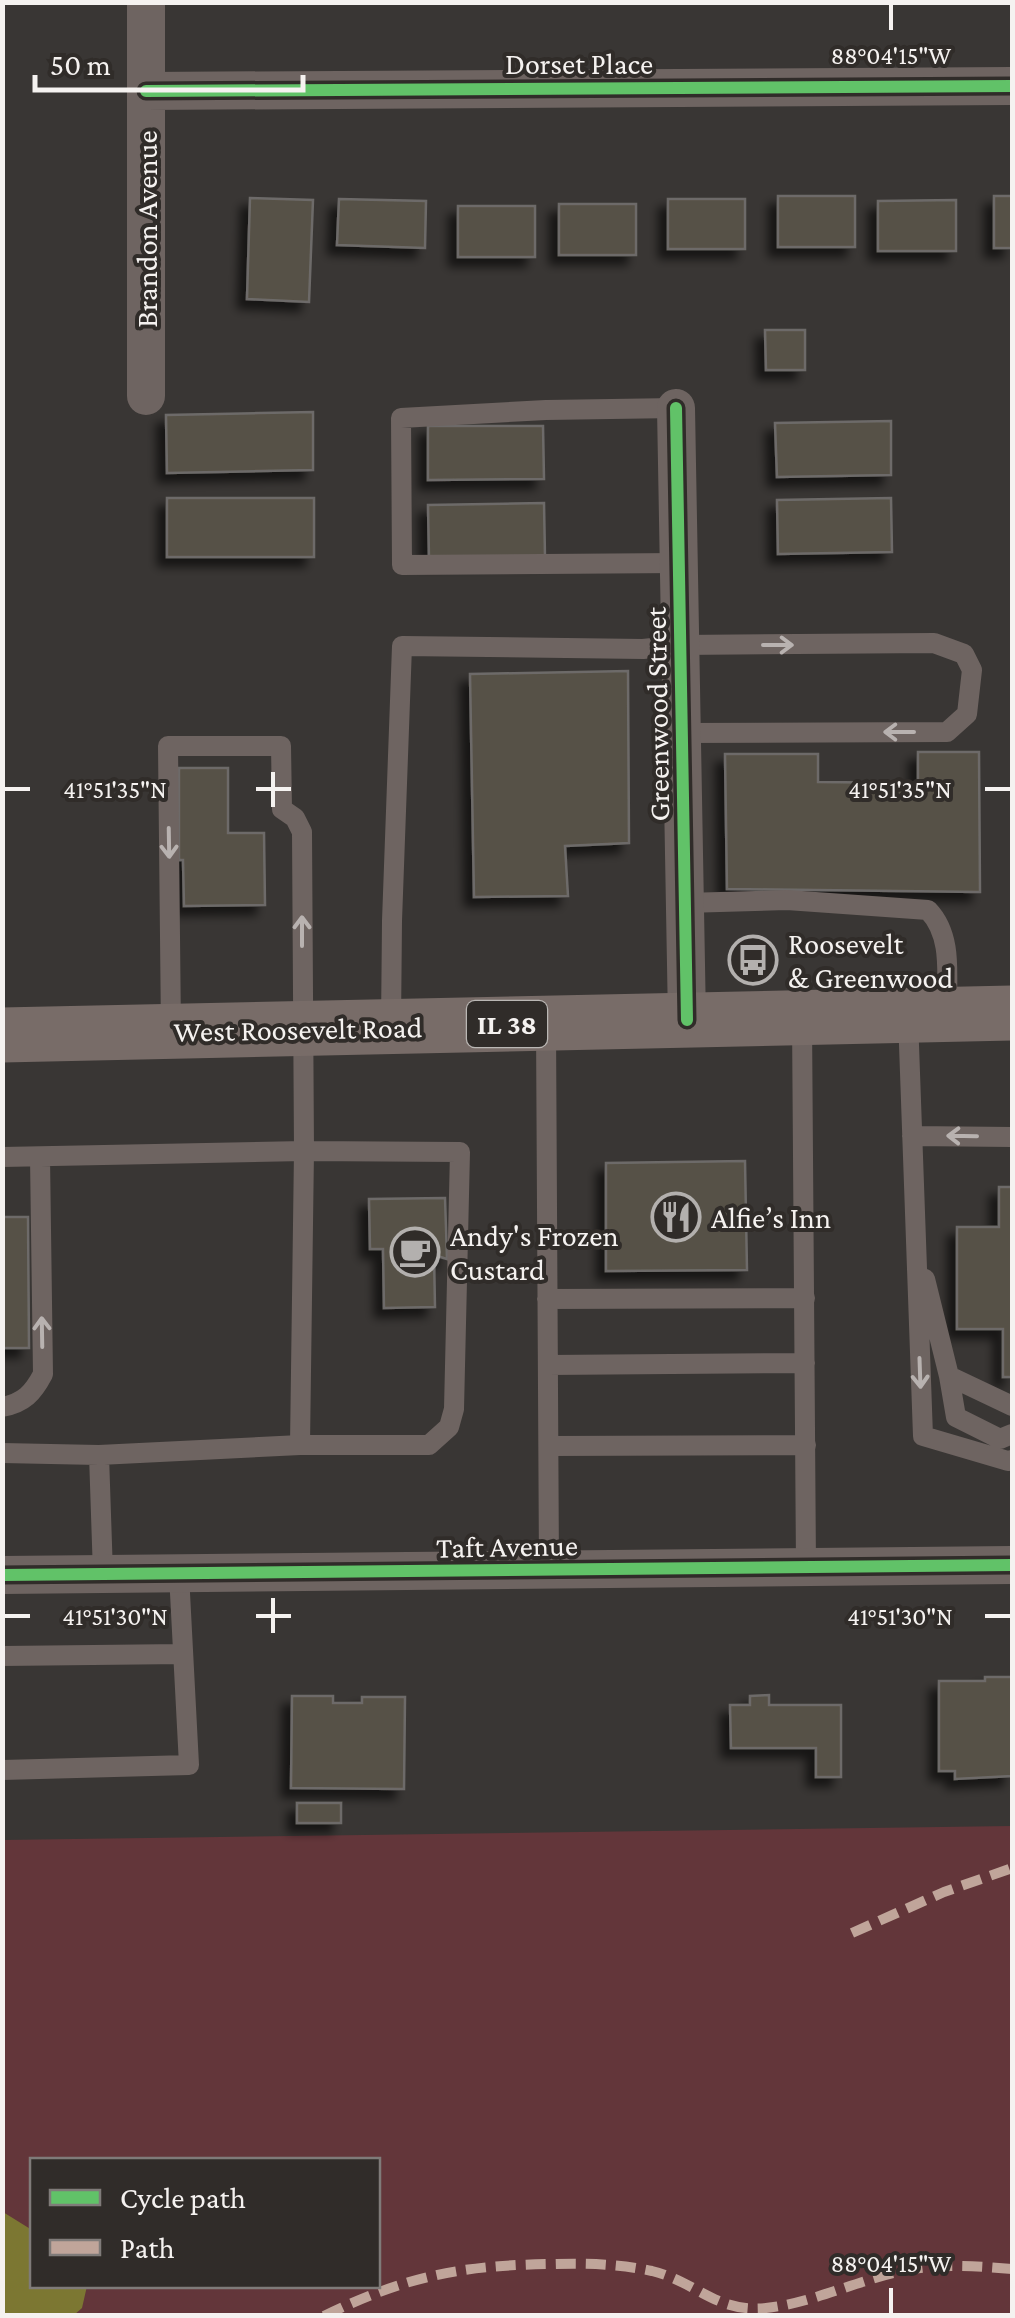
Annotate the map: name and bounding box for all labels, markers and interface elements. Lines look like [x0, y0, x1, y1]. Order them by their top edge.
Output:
scale bar [35, 30, 302, 92]
text: 88°04'15"W [831, 42, 951, 69]
street label: Dorset Place [505, 47, 653, 80]
text: 50 m [50, 48, 111, 81]
street label: Brandon Avenue [130, 130, 163, 328]
street label: Greenwood Street [639, 605, 675, 822]
one-way arrow [761, 635, 793, 654]
one-way arrow [884, 722, 916, 742]
text: 41°51'35"N [63, 776, 167, 803]
text: 41°51'35"N [848, 776, 952, 803]
one-way arrow [160, 826, 178, 859]
one-way arrow [292, 916, 312, 948]
place label: Roosevelt & Greenwood [788, 927, 954, 994]
bus stop icon: Roosevelt & Greenwood [727, 934, 779, 986]
road number: IL 38 [467, 1001, 547, 1047]
street label: West Roosevelt Road [173, 1010, 423, 1048]
one-way arrow [947, 1126, 980, 1146]
restaurant icon: Alfie’s Inn [650, 1191, 702, 1243]
place label: Alfie’s Inn [711, 1201, 831, 1234]
place label: Andy's Frozen Custard [450, 1219, 619, 1286]
cafe icon: Andy's Frozen Custard [389, 1226, 441, 1278]
one-way arrow [33, 1317, 52, 1349]
one-way arrow [911, 1357, 930, 1389]
street label: Taft Avenue [436, 1528, 578, 1564]
text: 41°51'30"N [62, 1603, 168, 1630]
text: 41°51'30"N [847, 1603, 953, 1630]
legend [30, 2158, 380, 2288]
text: Cycle path [120, 2181, 246, 2215]
text: Path [120, 2231, 175, 2264]
text: 88°04'15"W [831, 2250, 951, 2277]

